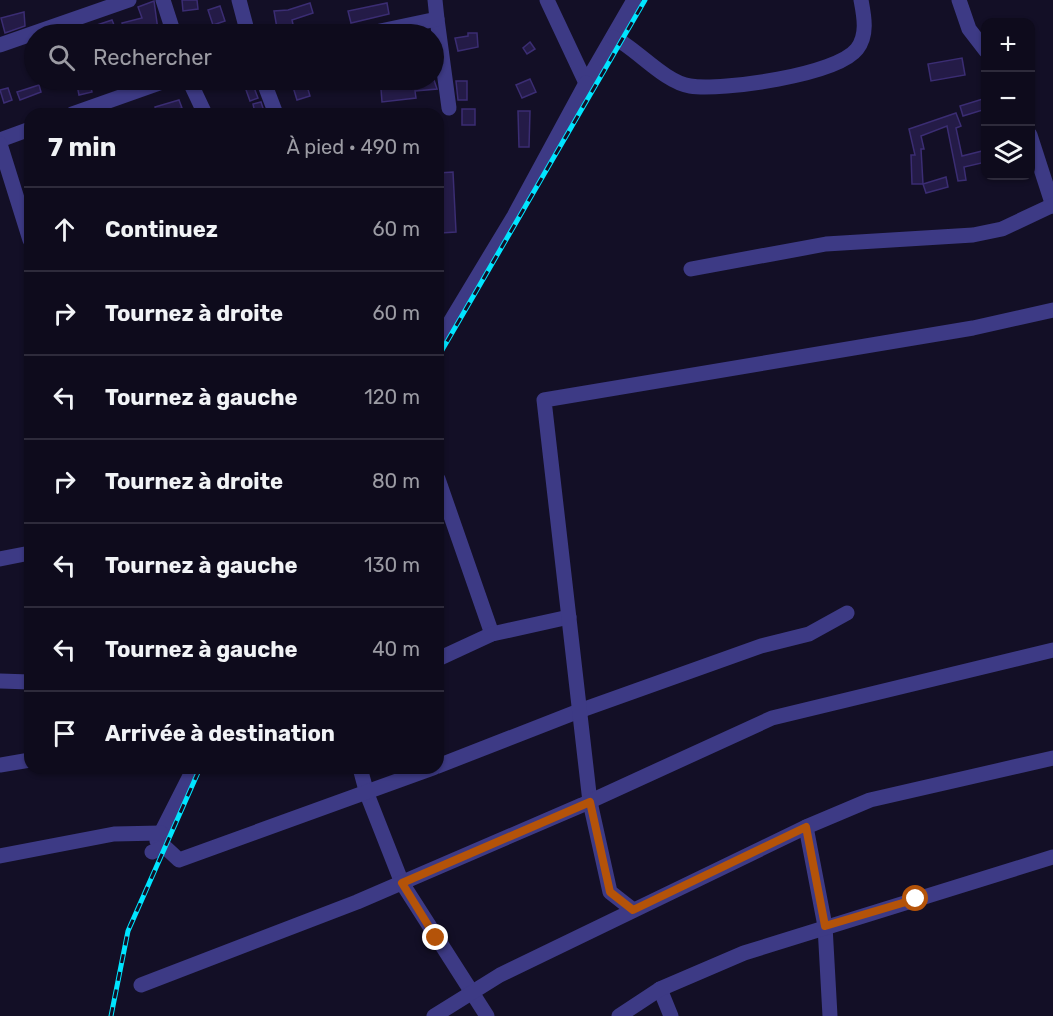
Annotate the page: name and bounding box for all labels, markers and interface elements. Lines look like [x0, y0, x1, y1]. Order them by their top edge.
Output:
map controls [981, 18, 1035, 180]
button: + [981, 18, 1035, 72]
search box [24, 24, 444, 90]
icon: search [45, 41, 78, 74]
text: Rechercher [93, 44, 212, 71]
button: − [981, 72, 1035, 126]
button: layers [981, 126, 1035, 180]
text: 7 min [48, 132, 116, 163]
text: À pied · 490 m [286, 135, 420, 159]
icon: ahead [48, 213, 81, 246]
text: Continuez [105, 216, 218, 243]
text: 60 m [373, 217, 420, 241]
icon: right [48, 297, 81, 330]
text: Tournez à droite [105, 300, 283, 327]
text: 60 m [373, 301, 420, 325]
icon: left [48, 381, 81, 414]
text: Tournez à gauche [105, 384, 298, 411]
text: 120 m [364, 385, 420, 409]
icon: right [48, 465, 81, 498]
text: Tournez à droite [105, 468, 283, 495]
text: 80 m [372, 469, 420, 493]
icon: left [48, 549, 81, 582]
text: Tournez à gauche [105, 552, 298, 579]
text: 130 m [364, 553, 420, 577]
icon: left [48, 633, 81, 666]
text: Tournez à gauche [105, 636, 298, 663]
text: 40 m [372, 637, 420, 661]
icon: arrive [48, 717, 81, 750]
text: Arrivée à destination [105, 720, 335, 747]
route start [902, 885, 928, 911]
route end [422, 924, 448, 950]

